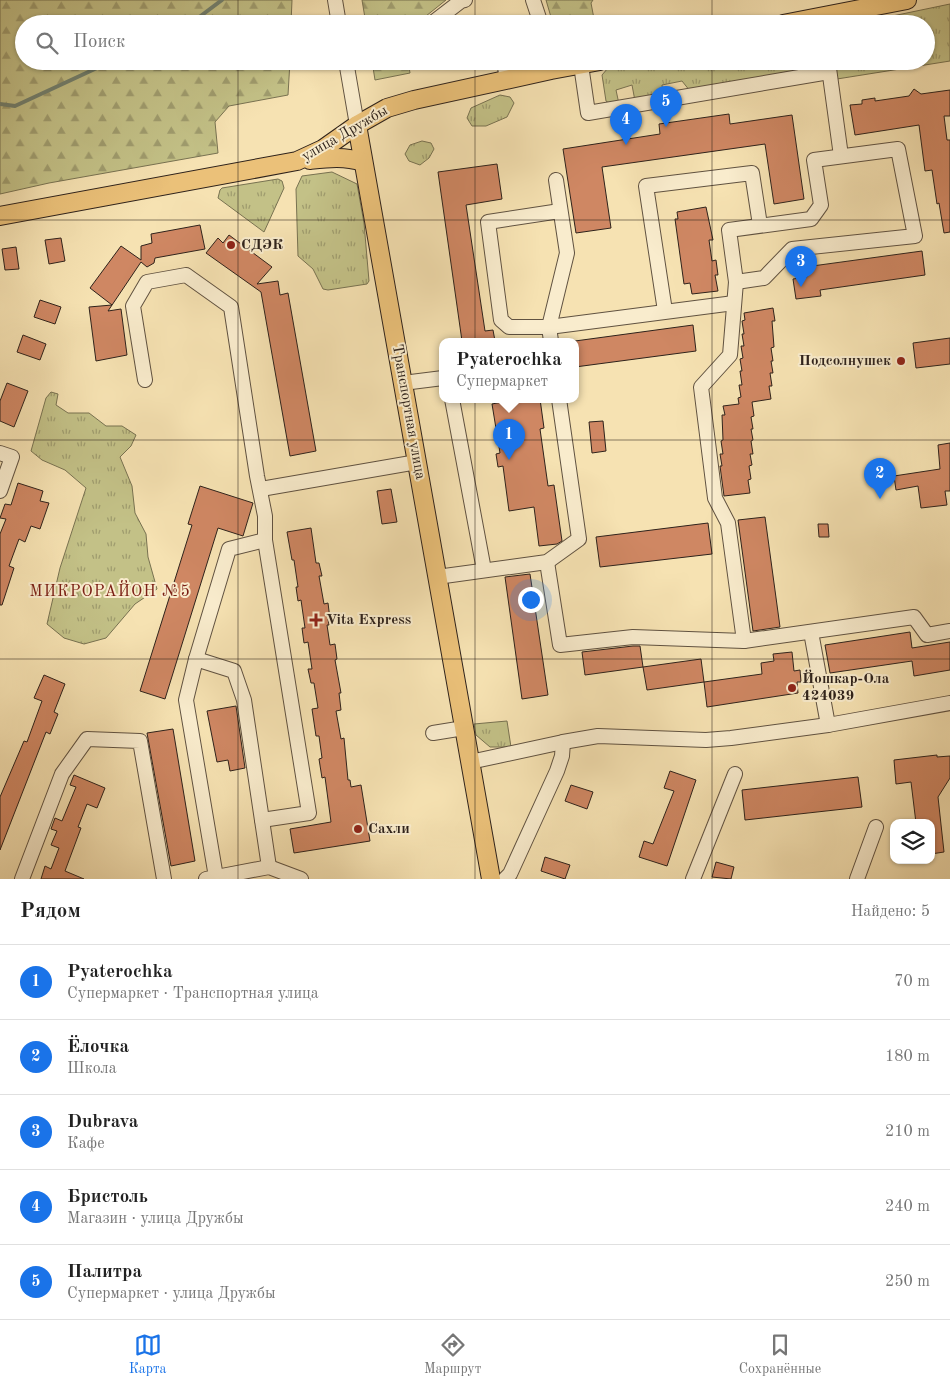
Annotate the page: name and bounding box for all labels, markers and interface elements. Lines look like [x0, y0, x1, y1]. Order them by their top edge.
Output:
search box [15, 15, 935, 70]
icon: search [33, 29, 61, 57]
text: Поиск [73, 33, 125, 52]
pin: 5 [650, 86, 682, 127]
street label: улица Дружбы [299, 103, 391, 165]
pin: 4 [610, 104, 642, 145]
place label: СДЭК [241, 238, 283, 253]
marker: СДЭК [225, 239, 237, 251]
pin: 3 [785, 246, 817, 287]
popup [439, 338, 579, 403]
street label: Транспортная улица [389, 343, 427, 481]
text: Pyaterochka [456, 351, 562, 370]
place label: Подсолнушек [799, 354, 891, 369]
marker: Подсолнушек [895, 355, 907, 367]
text: Супермаркет [456, 374, 548, 390]
pin: 1 [493, 419, 525, 460]
pin: 2 [864, 458, 896, 499]
district label: МИКРОРАЙОН №5 [29, 580, 191, 600]
your location [518, 587, 544, 613]
place label: Vita Express [326, 613, 411, 628]
marker: Vita Express [310, 614, 322, 626]
place label: Йошкар-Ола 424039 [802, 669, 890, 704]
marker: Йошкар-Ола 424039 [786, 682, 798, 694]
map controls [890, 819, 935, 864]
button: layers [890, 819, 935, 864]
place label: Сахли [368, 822, 410, 837]
marker: Сахли [352, 823, 364, 835]
text: Рядом [20, 901, 81, 922]
text: Найдено: 5 [851, 904, 930, 920]
text: Pyaterochka [67, 963, 173, 982]
text: 1 [31, 974, 41, 990]
text: 70 m [894, 974, 930, 990]
text: Супермаркет · Транспортная улица [67, 986, 319, 1002]
text: Ёлочка [67, 1038, 129, 1057]
text: 2 [31, 1049, 41, 1065]
text: 180 m [885, 1049, 930, 1065]
text: Школа [67, 1061, 117, 1077]
text: Dubrava [67, 1113, 138, 1132]
text: 3 [31, 1124, 41, 1140]
text: 210 m [885, 1124, 930, 1140]
text: Кафе [67, 1136, 105, 1152]
text: Бристоль [67, 1188, 148, 1207]
text: 4 [31, 1199, 41, 1215]
text: 240 m [885, 1199, 930, 1215]
text: Магазин · улица Дружбы [67, 1211, 244, 1227]
text: Палитра [67, 1263, 142, 1282]
text: 5 [31, 1274, 41, 1290]
text: 250 m [885, 1274, 930, 1290]
text: Супермаркет · улица Дружбы [67, 1286, 276, 1302]
tab: Карта [129, 1331, 167, 1378]
tab: Маршрут [424, 1331, 481, 1378]
tab: Сохранённые [739, 1331, 821, 1378]

